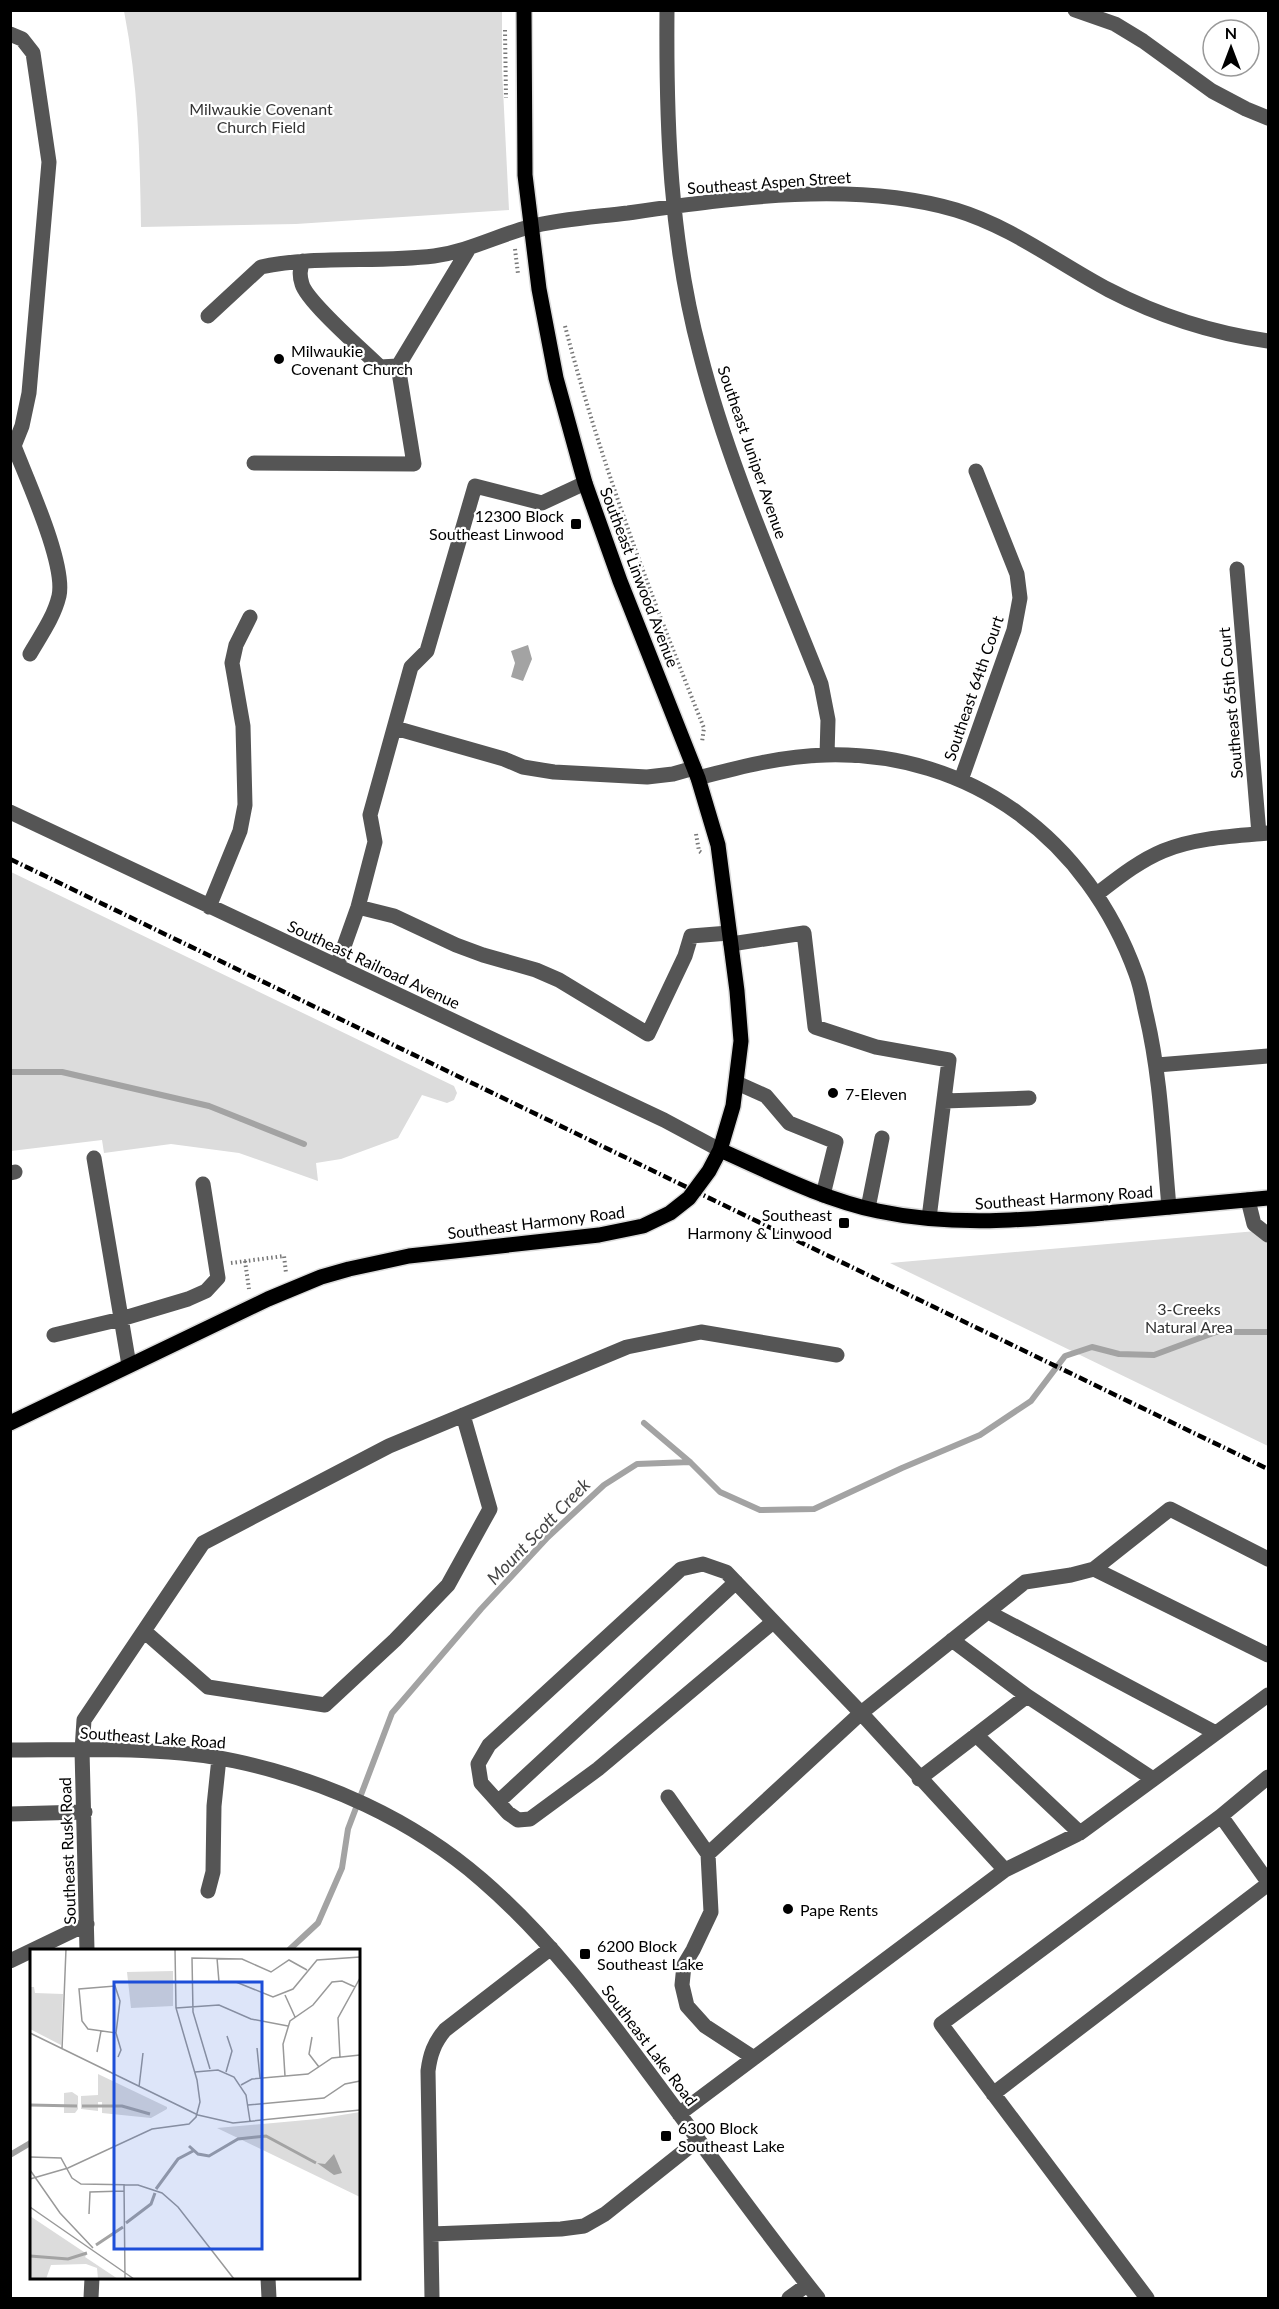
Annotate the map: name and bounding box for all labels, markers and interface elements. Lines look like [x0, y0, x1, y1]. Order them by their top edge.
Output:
north arrow [1201, 18, 1261, 78]
text: N [1225, 23, 1237, 42]
park label: Milwaukie Covenant Church Field [189, 99, 333, 136]
street label: Southeast Aspen Street [686, 167, 852, 197]
place label: Milwaukie Covenant Church [291, 341, 413, 378]
marker: Milwaukie Covenant Church [272, 352, 286, 366]
street label: Southeast Juniper Avenue [714, 363, 792, 541]
street label: Southeast Linwood Avenue [597, 484, 683, 670]
place label: 12300 Block Southeast Linwood [429, 506, 565, 543]
marker: 12300 Block Southeast Linwood [569, 517, 583, 531]
street label: Southeast 64th Court [939, 613, 1007, 763]
street label: Southeast 65th Court [1214, 626, 1246, 779]
street label: Southeast Railroad Avenue [285, 916, 463, 1012]
place label: 7-Eleven [845, 1084, 907, 1103]
marker: 7-Eleven [826, 1086, 840, 1100]
street label: Southeast Harmony Road [974, 1181, 1154, 1213]
street label: Southeast Harmony Road [446, 1202, 626, 1242]
place label: Southeast Harmony & Linwood [687, 1205, 832, 1242]
marker: Southeast Harmony & Linwood [837, 1216, 851, 1230]
park label: 3-Creeks Natural Area [1145, 1299, 1233, 1336]
water label: Mount Scott Creek [482, 1473, 595, 1589]
street label: Southeast Lake Road [79, 1722, 227, 1752]
street label: Southeast Rusk Road [55, 1777, 79, 1925]
place label: Pape Rents [800, 1900, 878, 1919]
marker: Pape Rents [781, 1902, 795, 1916]
place label: 6200 Block Southeast Lake [597, 1936, 704, 1973]
marker: 6200 Block Southeast Lake [578, 1947, 592, 1961]
inset map [30, 1949, 360, 2279]
street label: Southeast Lake Road [598, 1981, 702, 2109]
place label: 6300 Block Southeast Lake [678, 2118, 785, 2155]
marker: 6300 Block Southeast Lake [659, 2129, 673, 2143]

